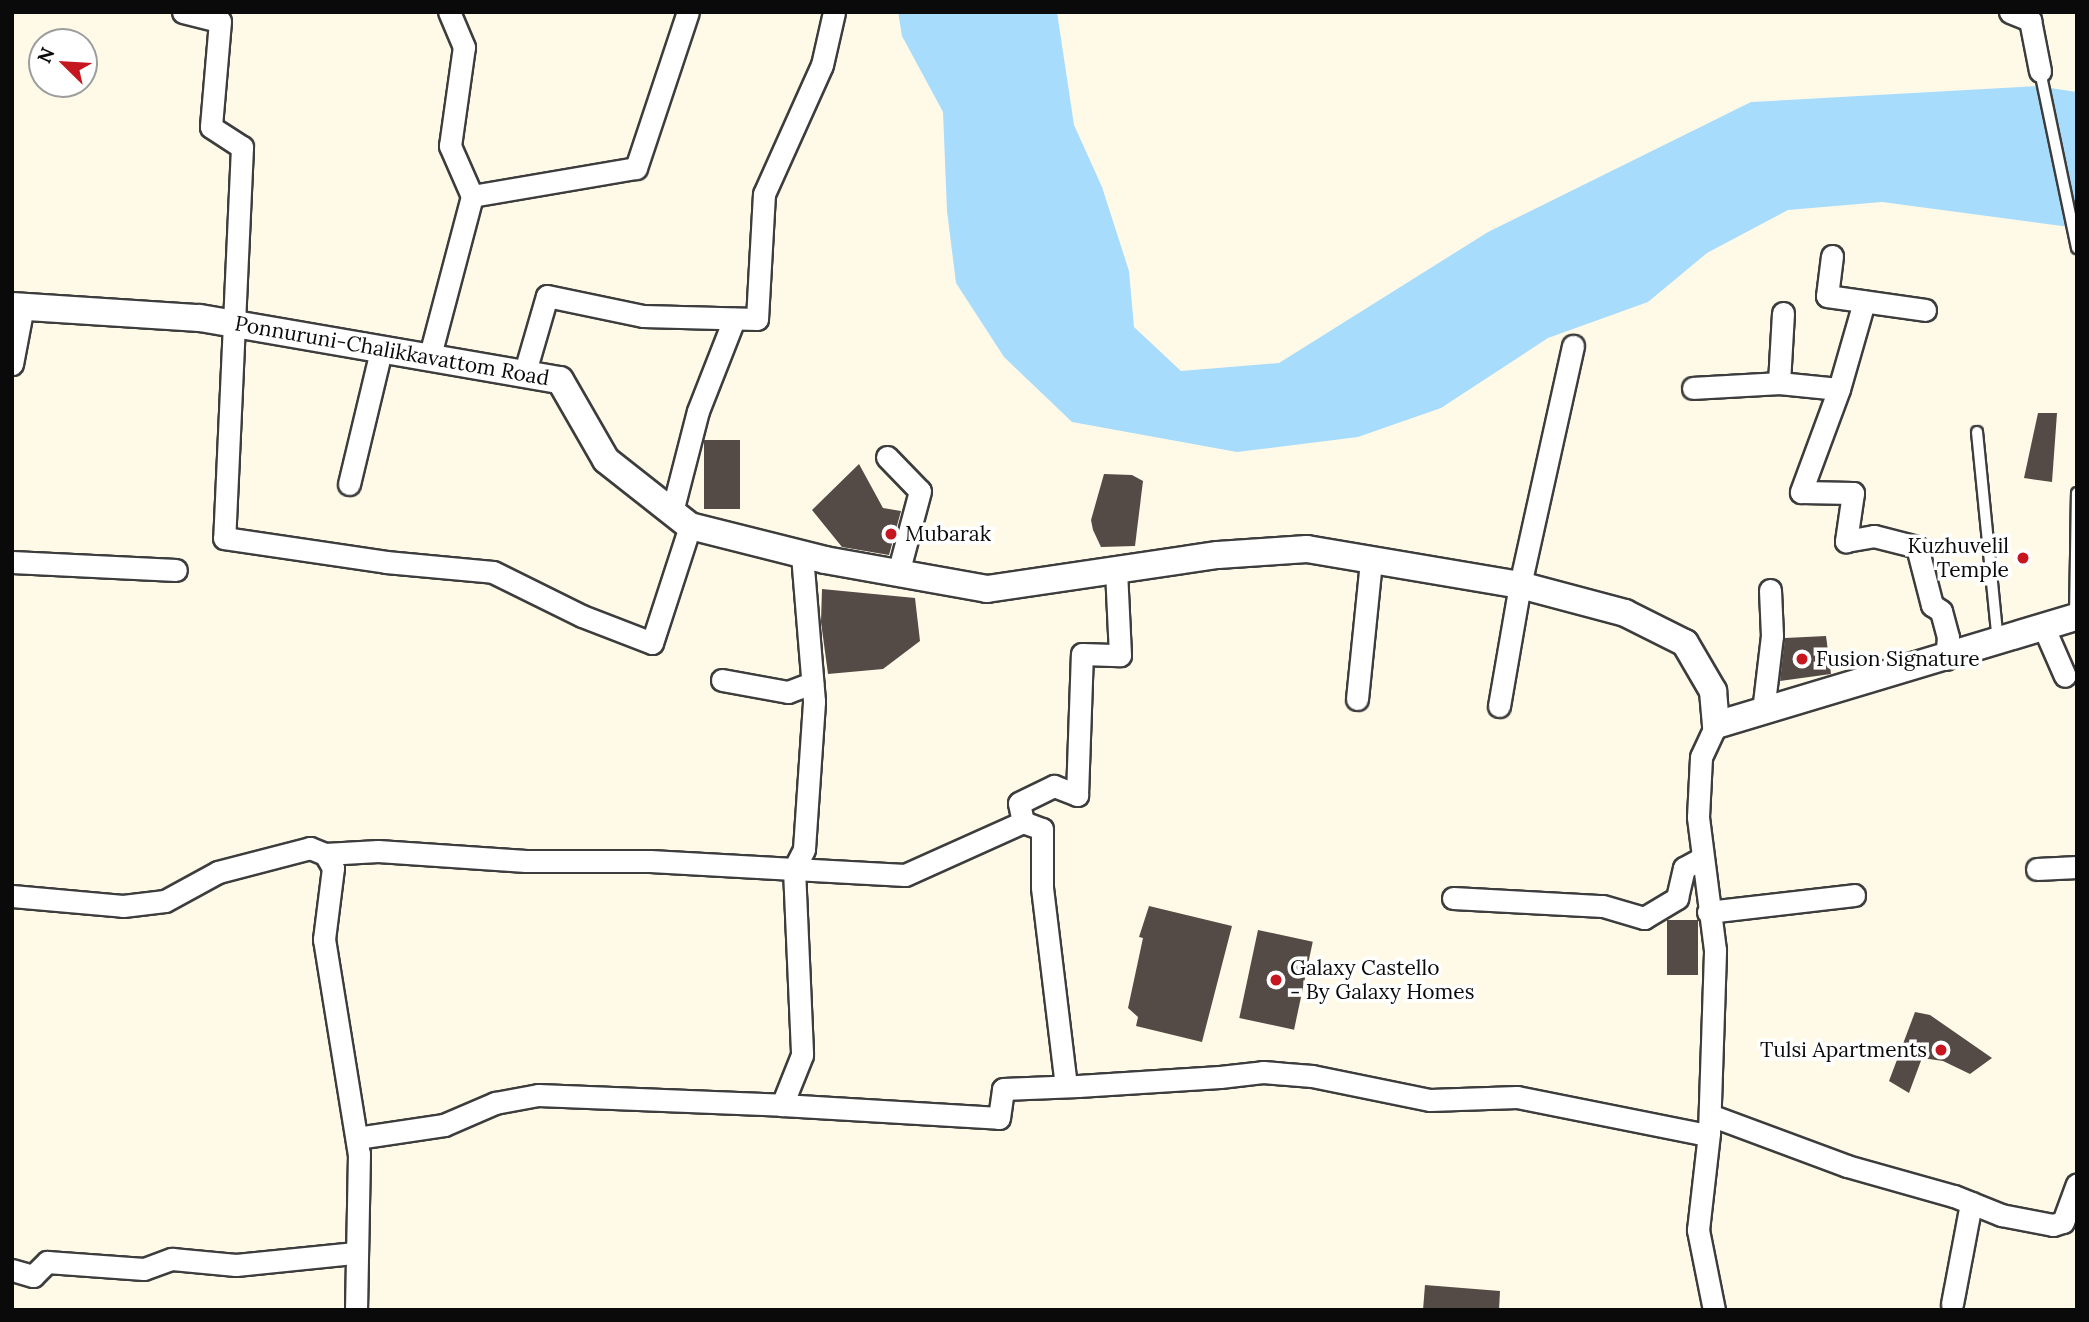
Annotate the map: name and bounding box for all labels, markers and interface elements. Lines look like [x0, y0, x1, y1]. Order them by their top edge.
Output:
north arrow [28, 28, 98, 98]
text: N [32, 44, 60, 67]
street label: Ponnuruni-Chalikkavattom Road [233, 311, 551, 391]
place label: Mubarak [905, 521, 991, 547]
marker: Mubarak [883, 526, 899, 542]
place label: Kuzhuvelil Temple [1907, 533, 2009, 583]
marker: Kuzhuvelil Temple [2015, 550, 2031, 566]
place label: Fusion Signature [1816, 646, 1980, 672]
marker: Fusion Signature [1794, 651, 1810, 667]
place label: Galaxy Castello - By Galaxy Homes [1290, 955, 1474, 1005]
marker: Galaxy Castello - By Galaxy Homes [1268, 972, 1284, 988]
place label: Tulsi Apartments [1760, 1037, 1927, 1063]
marker: Tulsi Apartments [1933, 1042, 1949, 1058]

